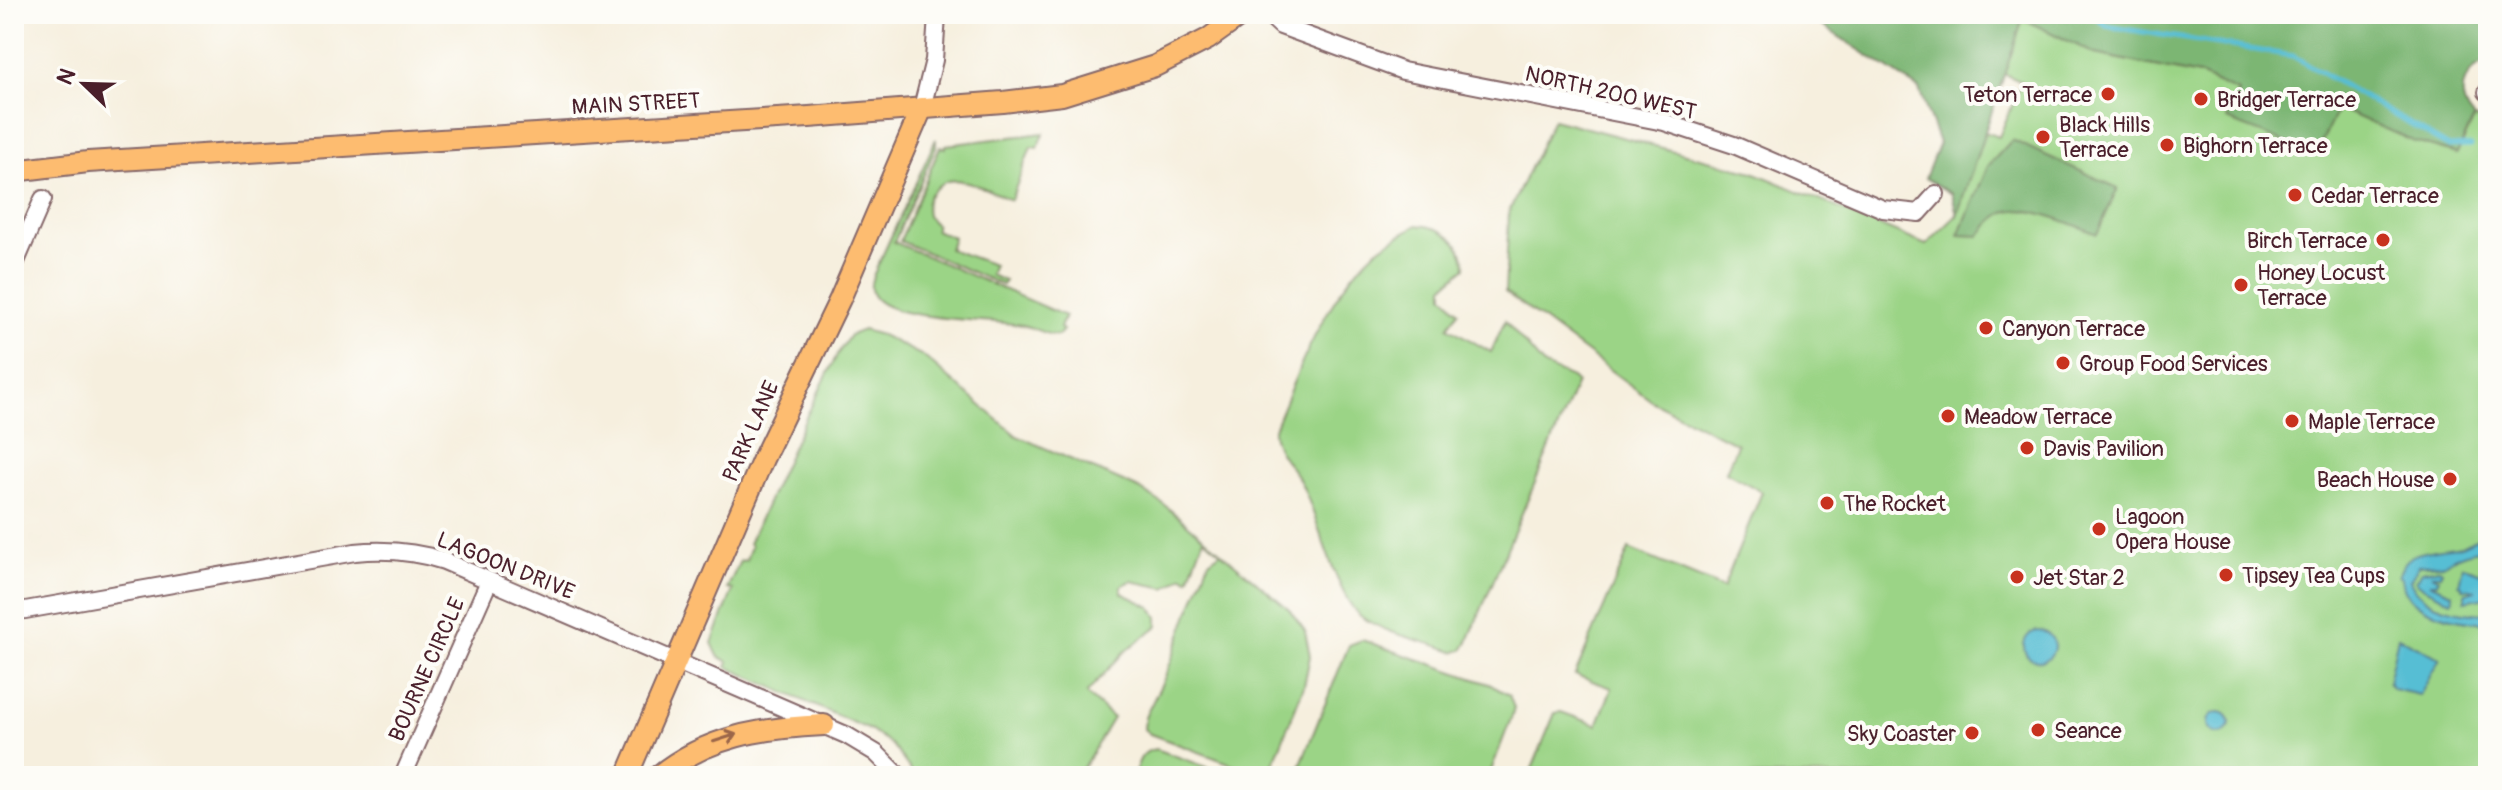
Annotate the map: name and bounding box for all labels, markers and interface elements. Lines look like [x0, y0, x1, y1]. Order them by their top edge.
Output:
north arrow [44, 44, 124, 124]
street label: NORTH 200 WEST [1522, 60, 1699, 126]
text: N [51, 64, 82, 89]
place label: Teton Terrace [1963, 81, 2092, 109]
marker: Teton Terrace [2099, 85, 2117, 103]
place label: Bridger Terrace [2217, 86, 2356, 114]
street label: MAIN STREET [571, 87, 701, 121]
marker: Bridger Terrace [2192, 90, 2210, 108]
place label: Black Hills Terrace [2059, 111, 2150, 164]
marker: Black Hills Terrace [2034, 128, 2052, 146]
place label: Bighorn Terrace [2183, 132, 2328, 160]
marker: Bighorn Terrace [2158, 136, 2176, 154]
place label: Cedar Terrace [2311, 182, 2439, 210]
marker: Cedar Terrace [2286, 186, 2304, 204]
place label: Birch Terrace [2247, 227, 2367, 255]
marker: Birch Terrace [2374, 231, 2392, 249]
place label: Honey Locust Terrace [2257, 259, 2385, 312]
marker: Honey Locust Terrace [2232, 276, 2250, 294]
place label: Canyon Terrace [2002, 315, 2145, 343]
marker: Canyon Terrace [1977, 319, 1995, 337]
place label: Group Food Services [2079, 350, 2268, 378]
marker: Group Food Services [2054, 354, 2072, 372]
street label: PARK LANE [716, 376, 786, 486]
place label: Meadow Terrace [1964, 403, 2112, 431]
marker: Meadow Terrace [1939, 407, 1957, 425]
place label: Maple Terrace [2308, 408, 2435, 436]
marker: Maple Terrace [2283, 412, 2301, 430]
place label: Davis Pavilion [2043, 435, 2164, 463]
marker: Davis Pavilion [2018, 439, 2036, 457]
place label: Beach House [2317, 466, 2434, 494]
marker: Beach House [2441, 470, 2459, 488]
place label: The Rocket [1843, 490, 1946, 518]
marker: The Rocket [1818, 494, 1836, 512]
place label: Lagoon Opera House [2115, 503, 2231, 556]
marker: Lagoon Opera House [2090, 520, 2108, 538]
street label: LAGOON DRIVE [433, 526, 579, 606]
place label: Tipsey Tea Cups [2242, 562, 2385, 590]
place label: Jet Star 2 [2033, 564, 2125, 592]
marker: Tipsey Tea Cups [2217, 566, 2235, 584]
marker: Jet Star 2 [2008, 568, 2026, 586]
street label: BOURNE CIRCLE [383, 593, 471, 746]
place label: Seance [2054, 717, 2122, 745]
place label: Sky Coaster [1847, 720, 1956, 748]
marker: Seance [2029, 721, 2047, 739]
marker: Sky Coaster [1963, 724, 1981, 742]
one-way arrow [712, 730, 737, 745]

